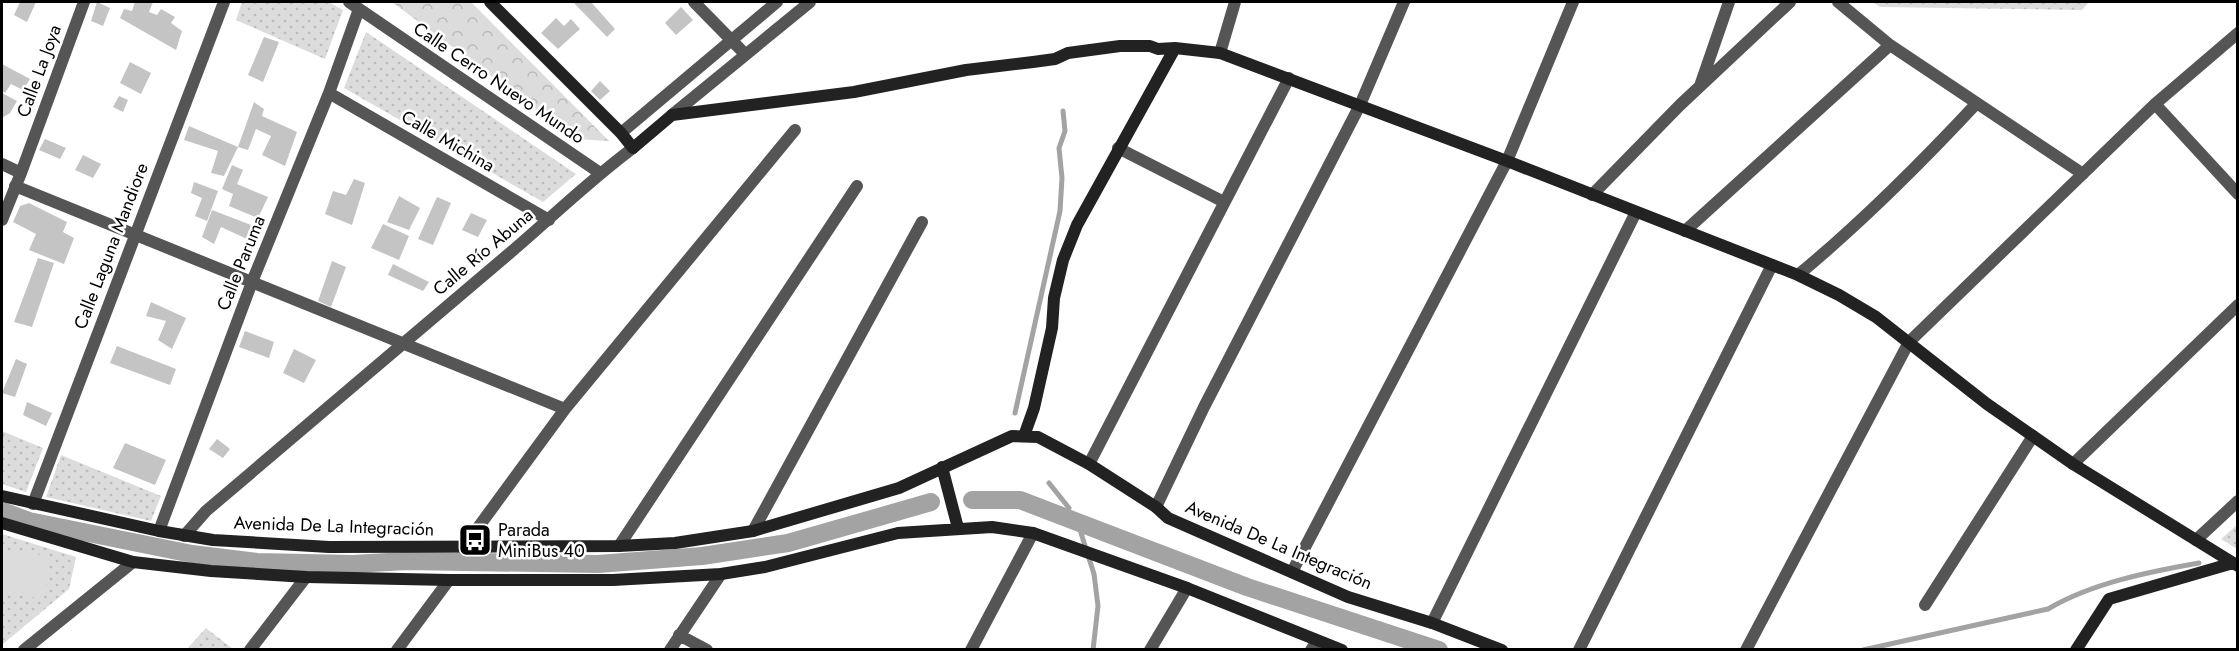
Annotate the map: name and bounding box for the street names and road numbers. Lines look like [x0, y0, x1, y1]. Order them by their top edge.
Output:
street label: Calle Cerro Nuevo Mundo [408, 16, 590, 150]
street label: Calle La Joya [10, 21, 68, 121]
street label: Calle Michina [396, 104, 500, 178]
street label: Calle Laguna Mandiore [67, 159, 155, 333]
street label: Calle Río Abuna [427, 202, 539, 302]
street label: Calle Paruma [210, 212, 272, 314]
street label: Avenida De La Integración [1182, 494, 1376, 596]
street label: Avenida De La Integración [233, 510, 435, 542]

